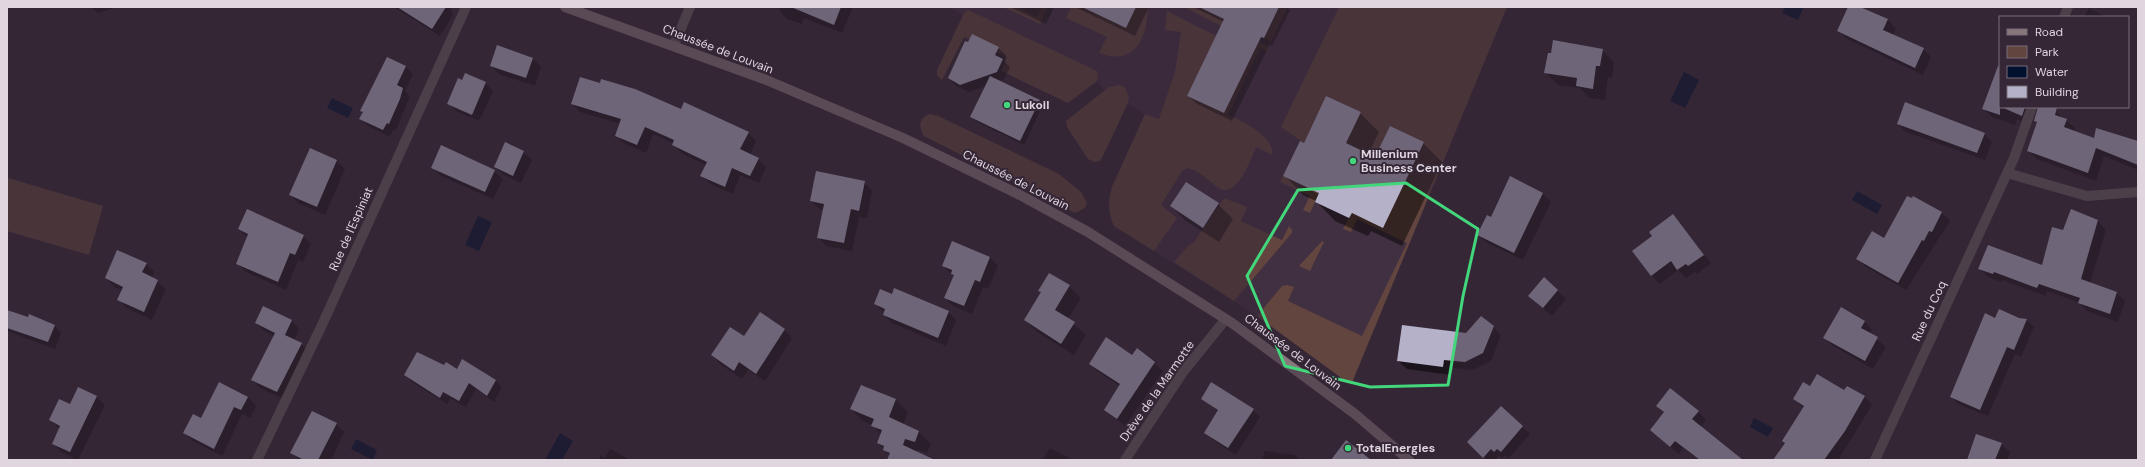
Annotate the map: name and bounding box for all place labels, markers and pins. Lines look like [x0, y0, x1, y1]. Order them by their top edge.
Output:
place label: Lukoil [1015, 97, 1049, 113]
marker: Lukoil [1002, 100, 1012, 110]
place label: Millenium Business Center [1361, 146, 1457, 176]
marker: Millenium Business Center [1348, 156, 1358, 166]
place label: TotalEnergies [1356, 440, 1435, 456]
marker: TotalEnergies [1343, 443, 1353, 453]

